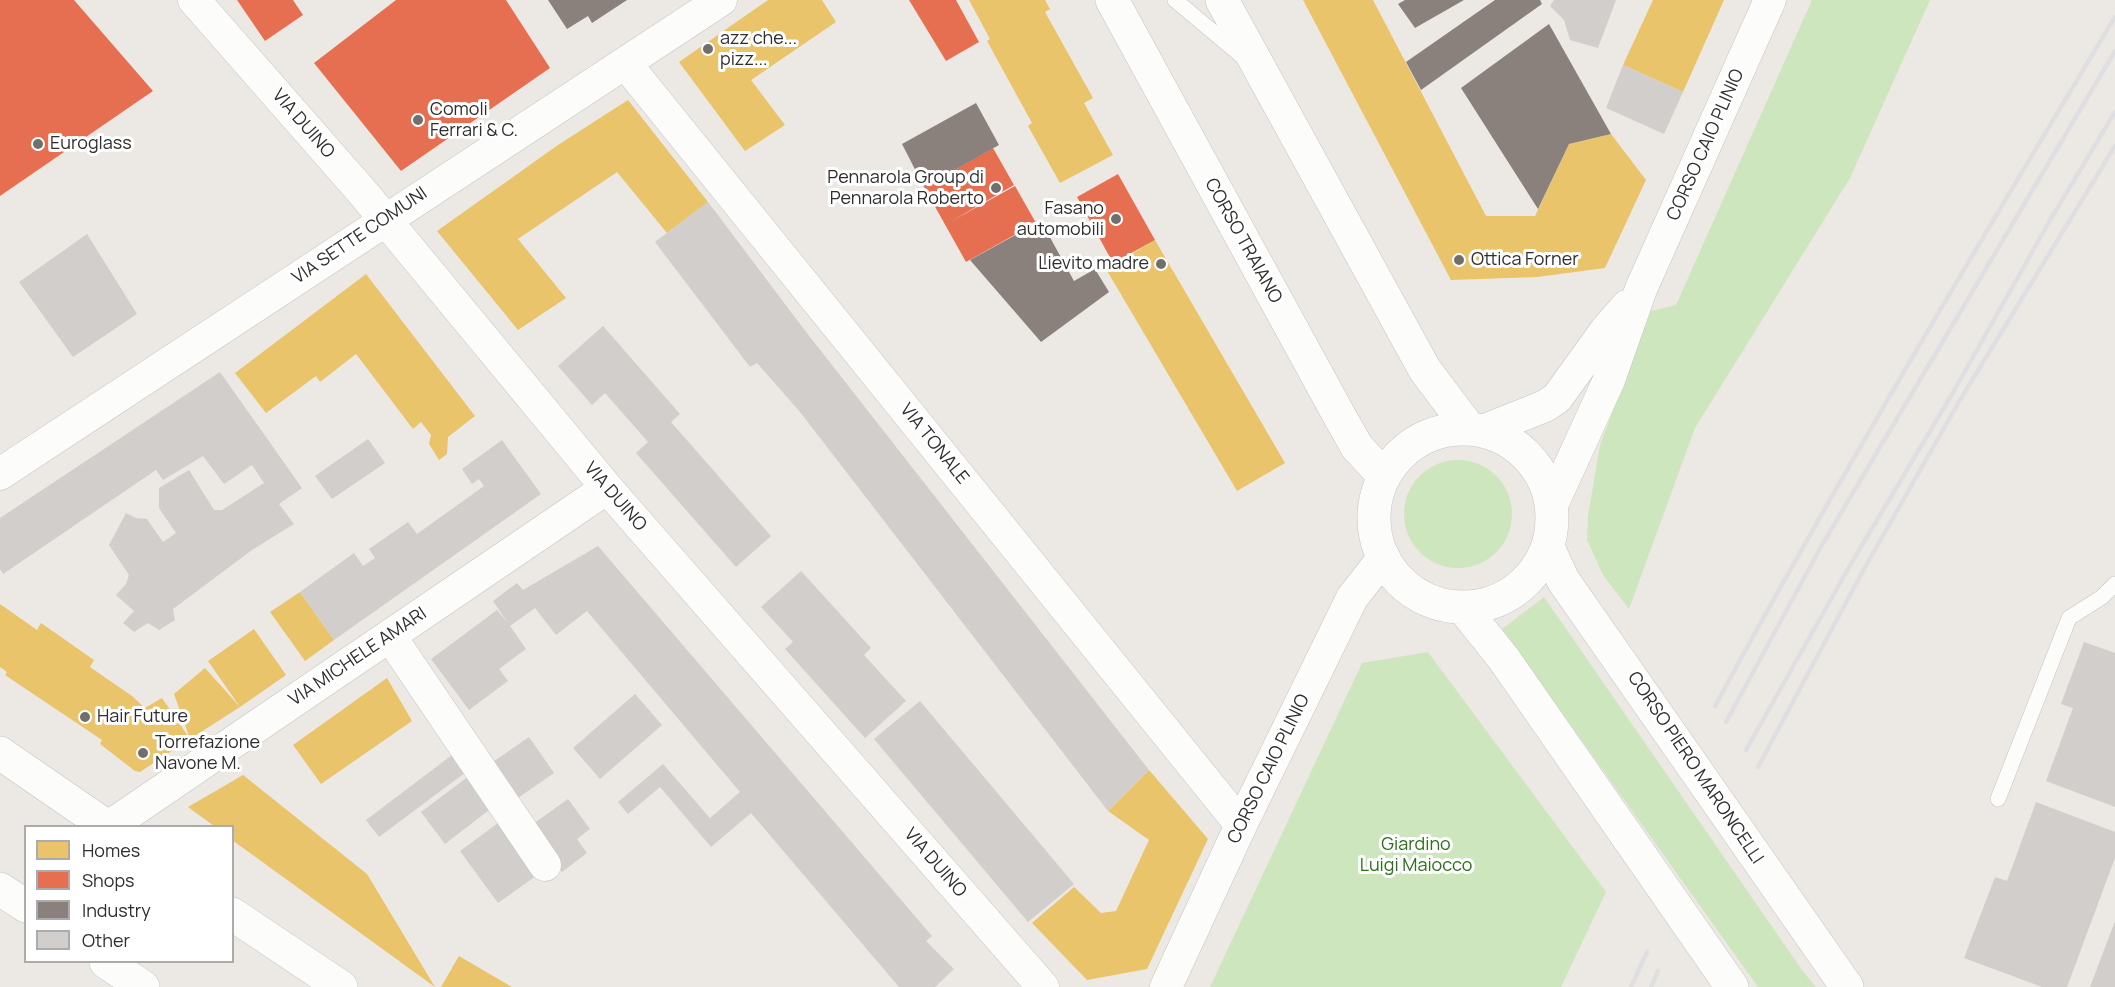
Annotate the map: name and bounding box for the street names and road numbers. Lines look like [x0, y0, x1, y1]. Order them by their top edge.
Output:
street label: CORSO CAIO PLINIO [1663, 66, 1749, 224]
street label: VIA DUINO [267, 85, 339, 163]
street label: CORSO TRAIANO [1200, 175, 1286, 307]
street label: VIA SETTE COMUNI [288, 183, 432, 289]
street label: VIA TONALE [895, 400, 973, 488]
street label: VIA DUINO [579, 458, 651, 536]
street label: VIA MICHELE AMARI [285, 603, 431, 711]
street label: CORSO PIERO MARONCELLI [1623, 668, 1767, 868]
street label: CORSO CAIO PLINIO [1223, 691, 1315, 847]
street label: VIA DUINO [899, 824, 971, 902]

